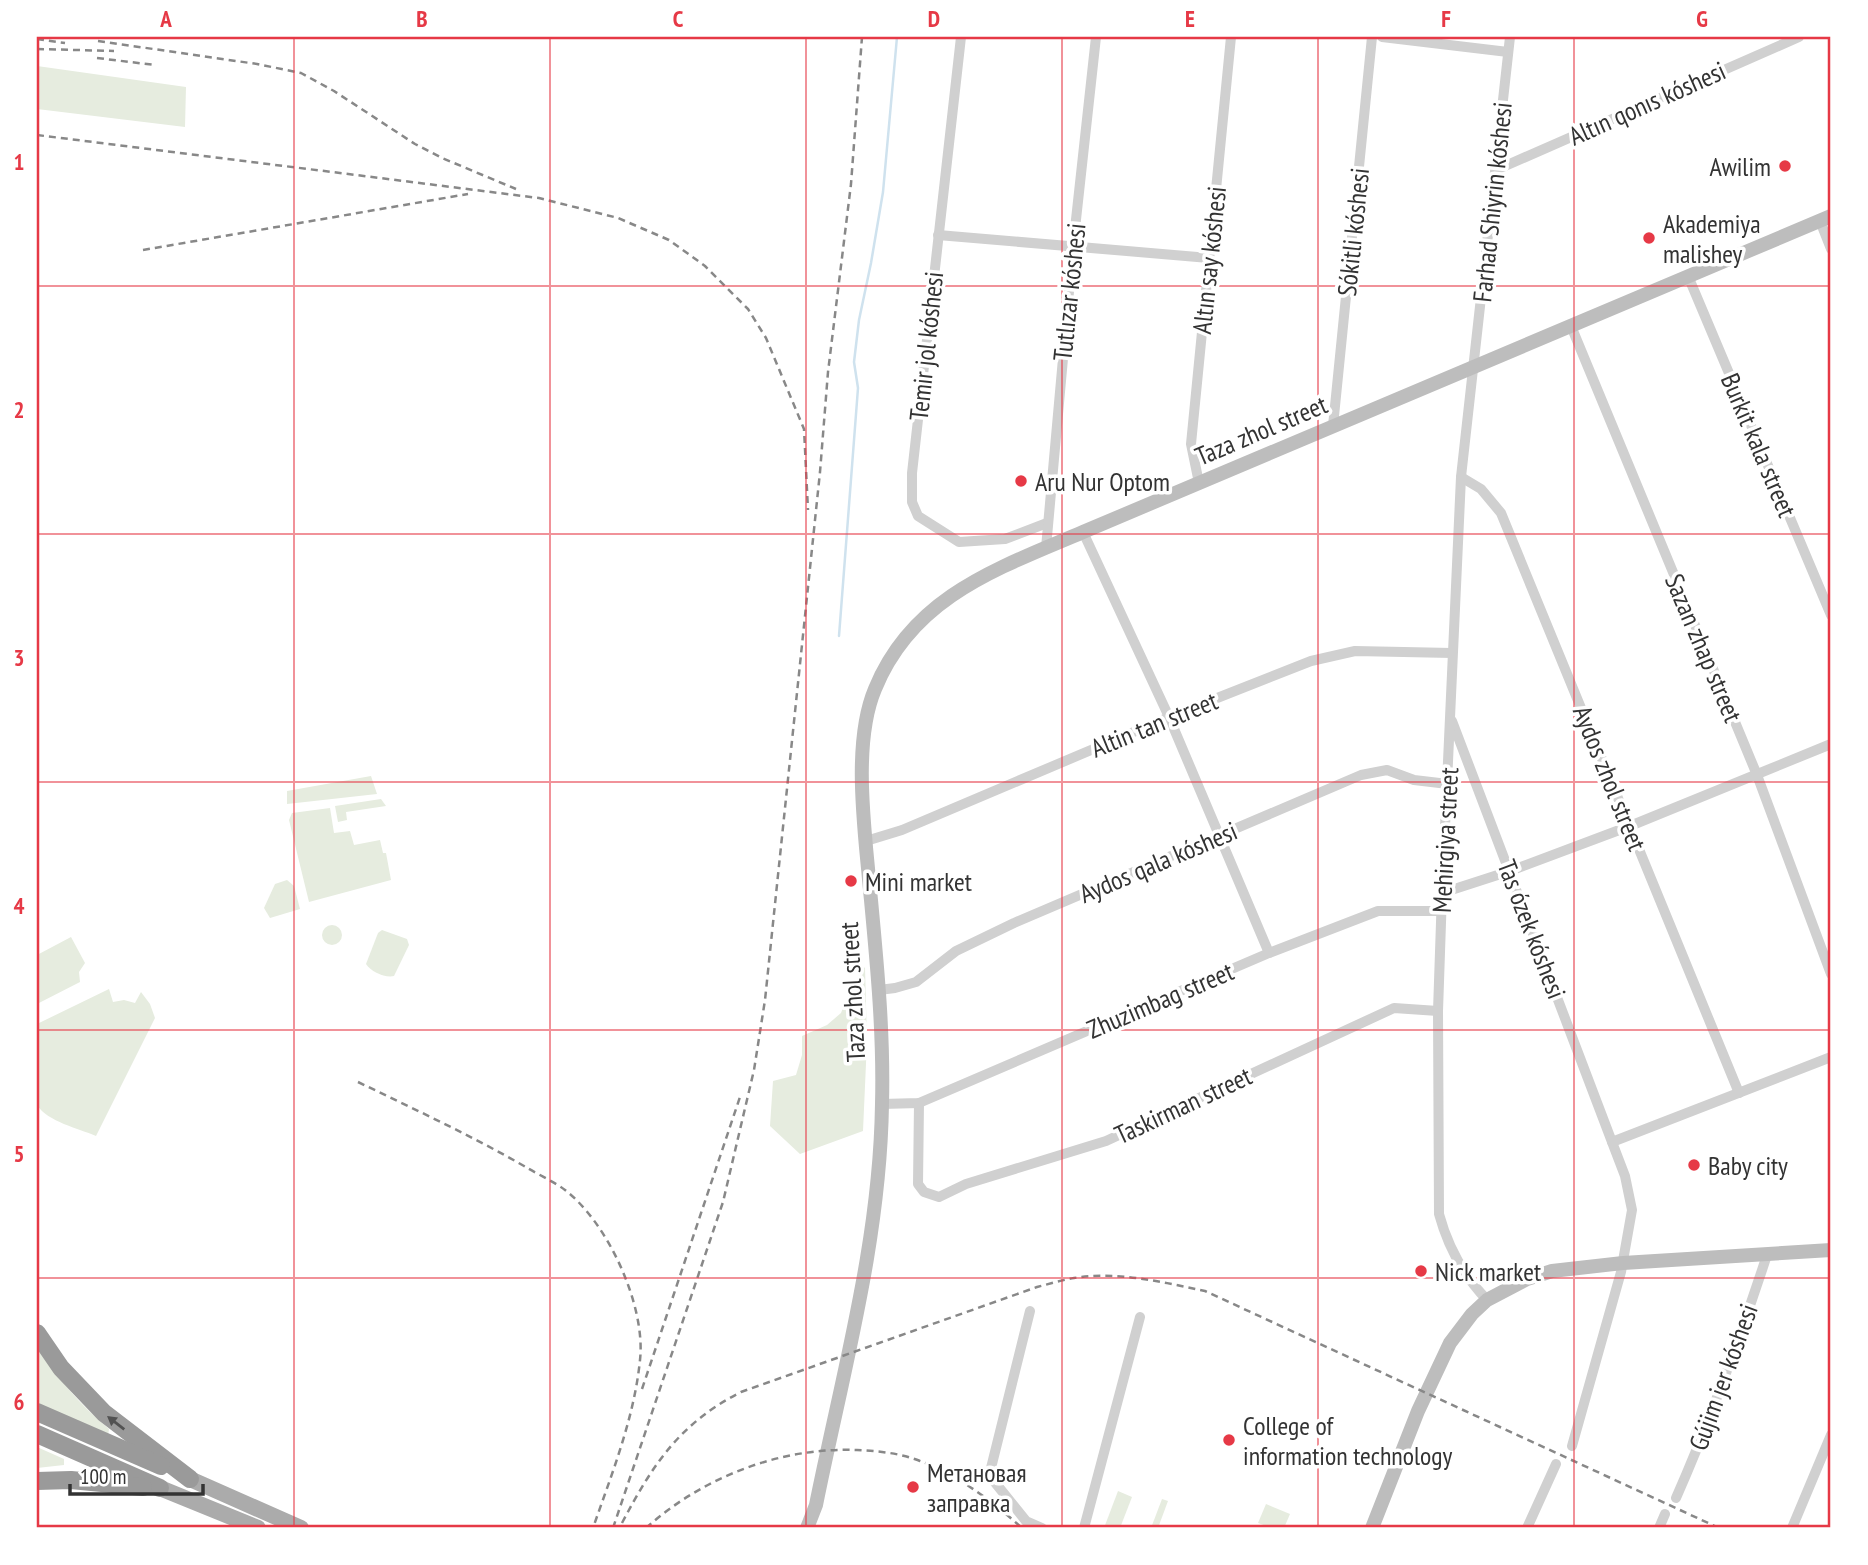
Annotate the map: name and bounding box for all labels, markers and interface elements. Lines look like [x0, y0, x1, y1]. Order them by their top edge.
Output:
text: A [159, 4, 172, 33]
text: B [416, 4, 428, 33]
text: C [673, 4, 684, 33]
text: D [928, 4, 940, 33]
text: E [1185, 4, 1195, 33]
text: F [1441, 4, 1451, 33]
text: G [1696, 4, 1708, 33]
street label: Altın qonıs kóshesi [1563, 54, 1731, 152]
street label: Farhad Shiyrin kóshesi [1465, 100, 1519, 304]
text: 1 [14, 147, 25, 176]
place label: Awilim [1710, 150, 1771, 183]
marker: Awilim [1777, 158, 1793, 174]
street label: Sókitli kóshesi [1330, 166, 1376, 298]
street label: Altın say kóshesi [1185, 185, 1233, 335]
place label: Akademiya malishey [1663, 207, 1761, 270]
street label: Tutlızar kóshesi [1045, 221, 1093, 363]
marker: Akademiya malishey [1641, 230, 1657, 246]
street label: Temir jol kóshesi [902, 270, 950, 422]
street label: Burkit kala street [1714, 368, 1804, 522]
street label: Taza zhol street [1190, 387, 1332, 473]
text: 2 [14, 395, 25, 424]
place label: Aru Nur Optom [1035, 465, 1170, 498]
marker: Aru Nur Optom [1013, 473, 1029, 489]
street label: Sazan zhap street [1658, 569, 1750, 727]
text: 3 [14, 643, 25, 672]
street label: Altin tan street [1086, 684, 1222, 764]
street label: Aydos zhol street [1566, 701, 1654, 855]
street label: Mehirgiya street [1425, 766, 1465, 914]
street label: Aydos qala kóshesi [1074, 814, 1242, 910]
street label: Tas ózek kóshesi [1490, 855, 1574, 1003]
place label: Mini market [865, 865, 972, 898]
marker: Mini market [843, 873, 859, 889]
text: 4 [14, 891, 25, 920]
street label: Taza zhol street [832, 921, 872, 1063]
street label: Zhuzimbag street [1082, 954, 1238, 1046]
street label: Taskirman street [1109, 1059, 1257, 1151]
text: 5 [14, 1139, 25, 1168]
place label: Baby city [1708, 1149, 1788, 1182]
marker: Baby city [1686, 1157, 1702, 1173]
place label: Nick market [1435, 1255, 1541, 1288]
marker: Nick market [1413, 1263, 1429, 1279]
street label: Gújim jer kóshesi [1681, 1299, 1765, 1455]
text: 6 [14, 1387, 25, 1416]
place label: College of information technology [1243, 1409, 1452, 1472]
one-way arrow [108, 1416, 125, 1431]
marker: College of information technology [1221, 1432, 1237, 1448]
scale bar [70, 1453, 203, 1497]
place label: Метановая заправка [927, 1456, 1026, 1519]
text: 100 m [80, 1463, 126, 1490]
marker: Метановая заправка [905, 1479, 921, 1495]

